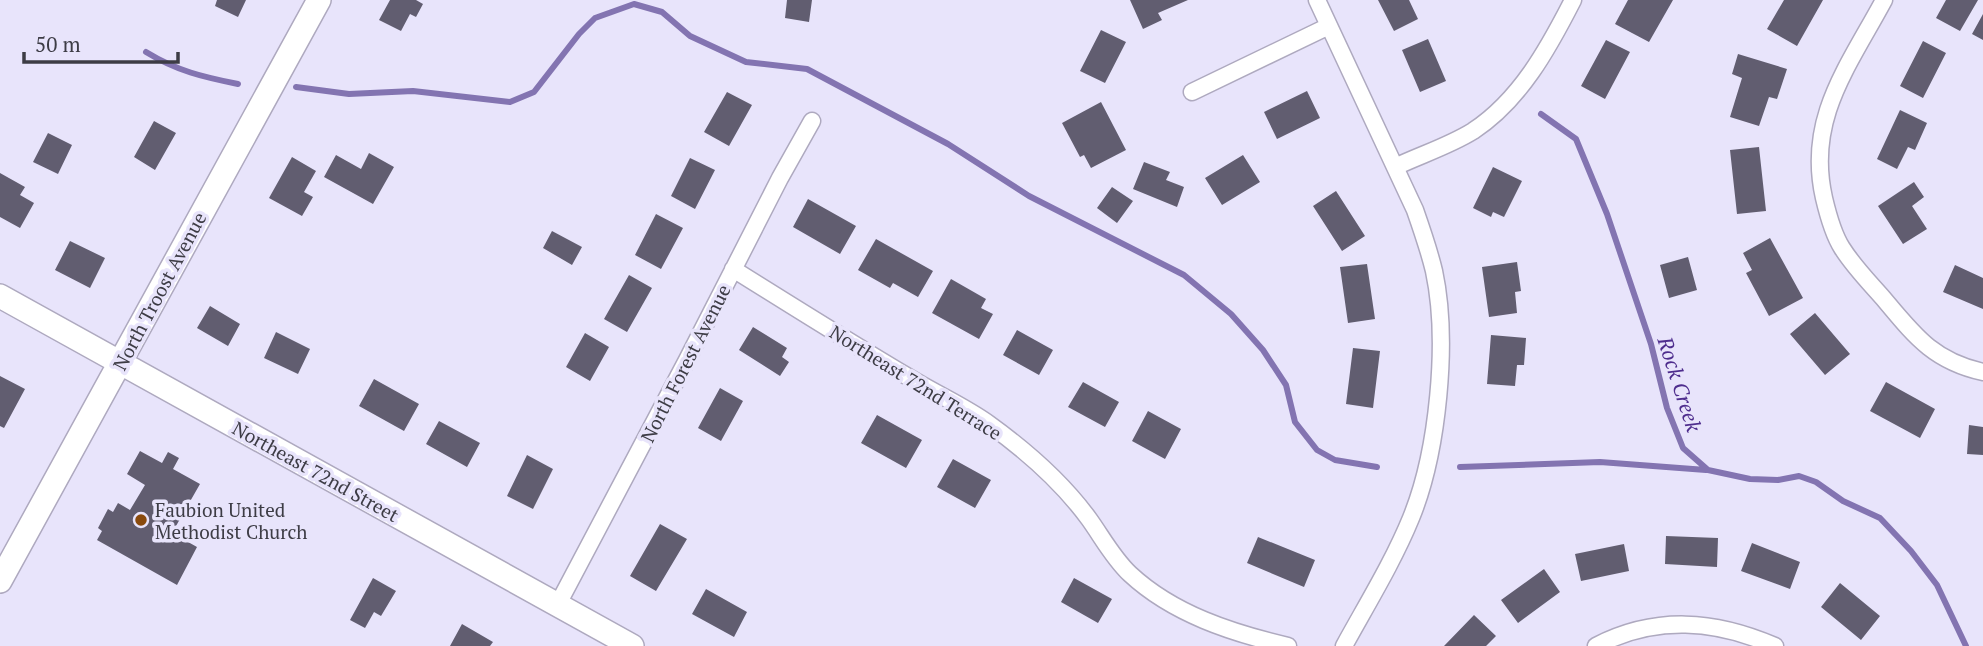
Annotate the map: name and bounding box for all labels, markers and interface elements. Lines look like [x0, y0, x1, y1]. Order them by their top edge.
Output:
scale bar [24, 21, 178, 65]
text: 50 m [35, 30, 81, 58]
street label: North Troost Avenue [107, 208, 211, 374]
street label: North Forest Avenue [634, 280, 736, 446]
street label: Northeast 72nd Terrace [825, 319, 1007, 445]
water label: Rock Creek [1651, 332, 1709, 436]
street label: Northeast 72nd Street [228, 415, 404, 527]
place label: Faubion United Methodist Church [155, 497, 308, 544]
marker: Faubion United Methodist Church [133, 512, 149, 528]

